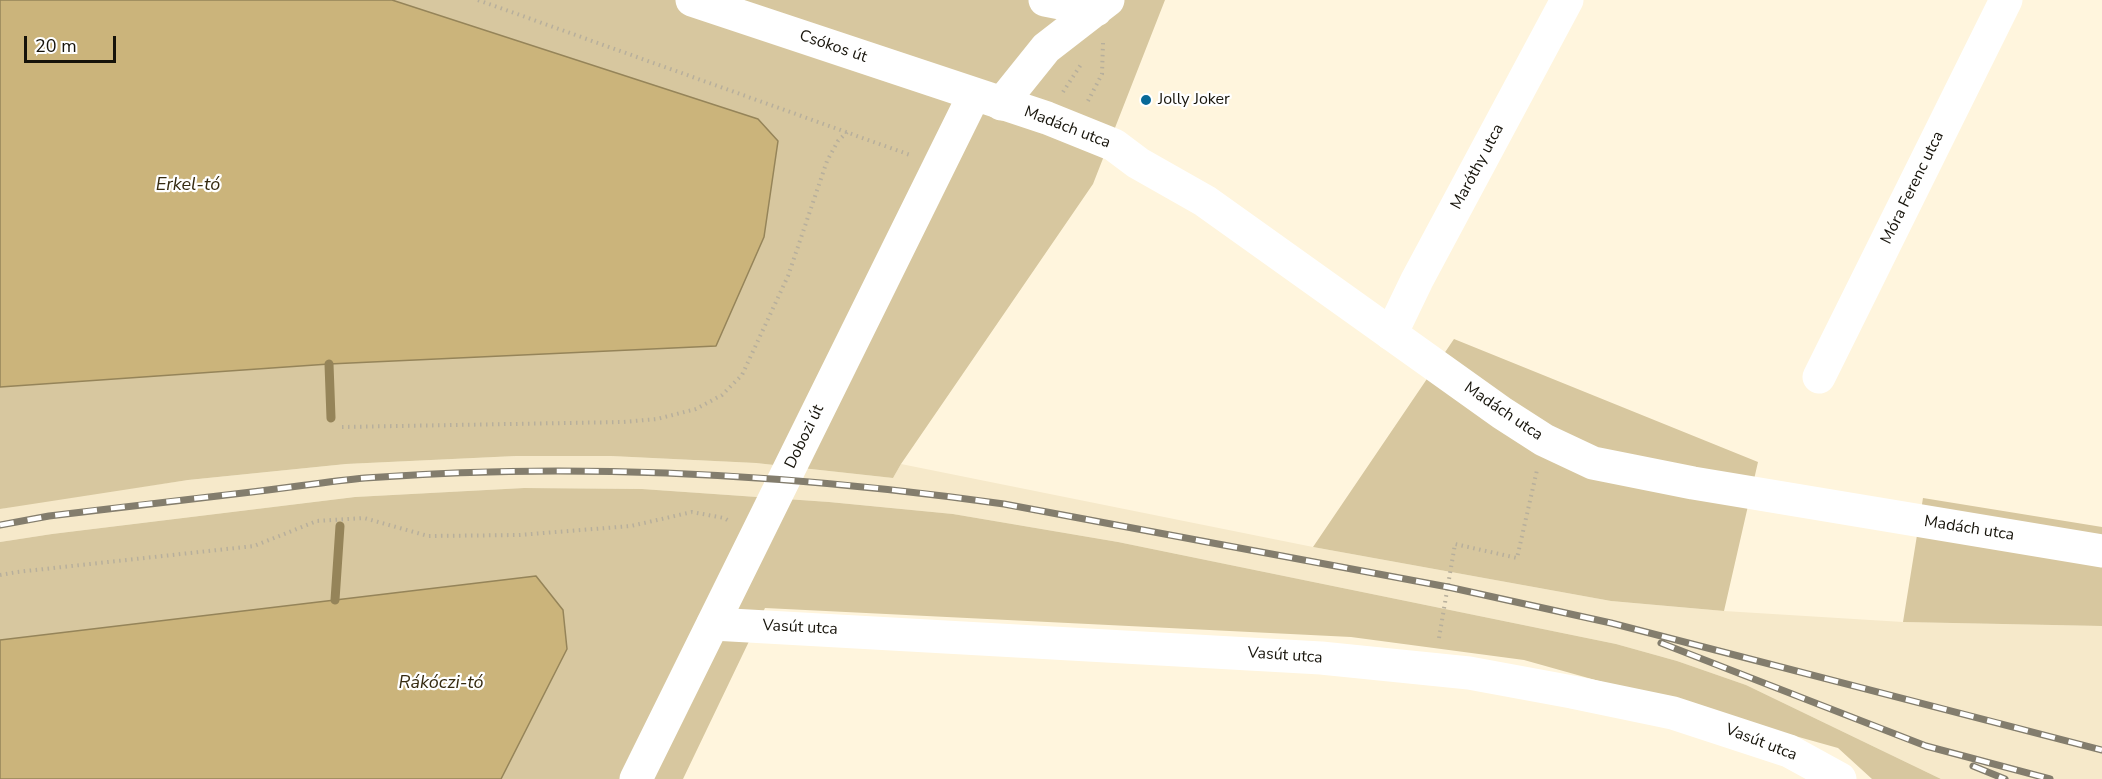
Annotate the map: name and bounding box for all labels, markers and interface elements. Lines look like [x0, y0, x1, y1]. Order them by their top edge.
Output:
scale bar [27, 24, 118, 62]
street label: Csókos út [797, 26, 869, 68]
text: 20 m [35, 34, 77, 58]
place label: Jolly Joker [1158, 90, 1230, 110]
marker: Jolly Joker [1139, 93, 1153, 107]
street label: Madách utca [1021, 103, 1113, 153]
street label: Maróthy utca [1447, 121, 1509, 213]
street label: Móra Ferenc utca [1877, 129, 1949, 247]
water label: Erkel-tó [156, 175, 220, 197]
street label: Madách utca [1460, 379, 1546, 445]
street label: Dobozi út [781, 402, 829, 472]
street label: Madách utca [1923, 512, 2015, 546]
street label: Vasút utca [762, 616, 838, 640]
street label: Vasút utca [1247, 644, 1323, 668]
water label: Rákóczi-tó [398, 673, 484, 695]
street label: Vasút utca [1722, 721, 1800, 765]

